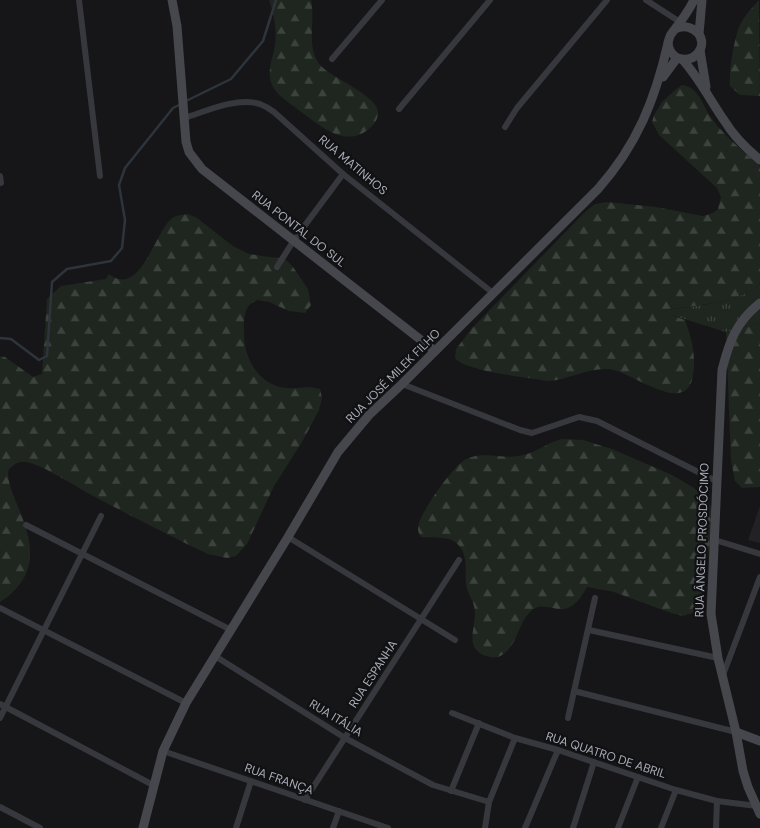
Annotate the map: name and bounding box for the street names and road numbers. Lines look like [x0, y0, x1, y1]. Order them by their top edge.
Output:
street label: RUA MATINHOS [315, 132, 391, 199]
street label: RUA PONTAL DO SUL [249, 187, 349, 271]
street label: RUA JOSÉ MILEK FILHO [342, 325, 444, 427]
street label: RUA ÂNGELO PROSDÓCIMO [691, 462, 713, 618]
street label: RUA ESPANHA [345, 637, 401, 711]
street label: RUA ITÁLIA [306, 696, 366, 740]
street label: RUA QUATRO DE ABRIL [544, 728, 668, 782]
street label: RUA FRANÇA [242, 760, 316, 798]

